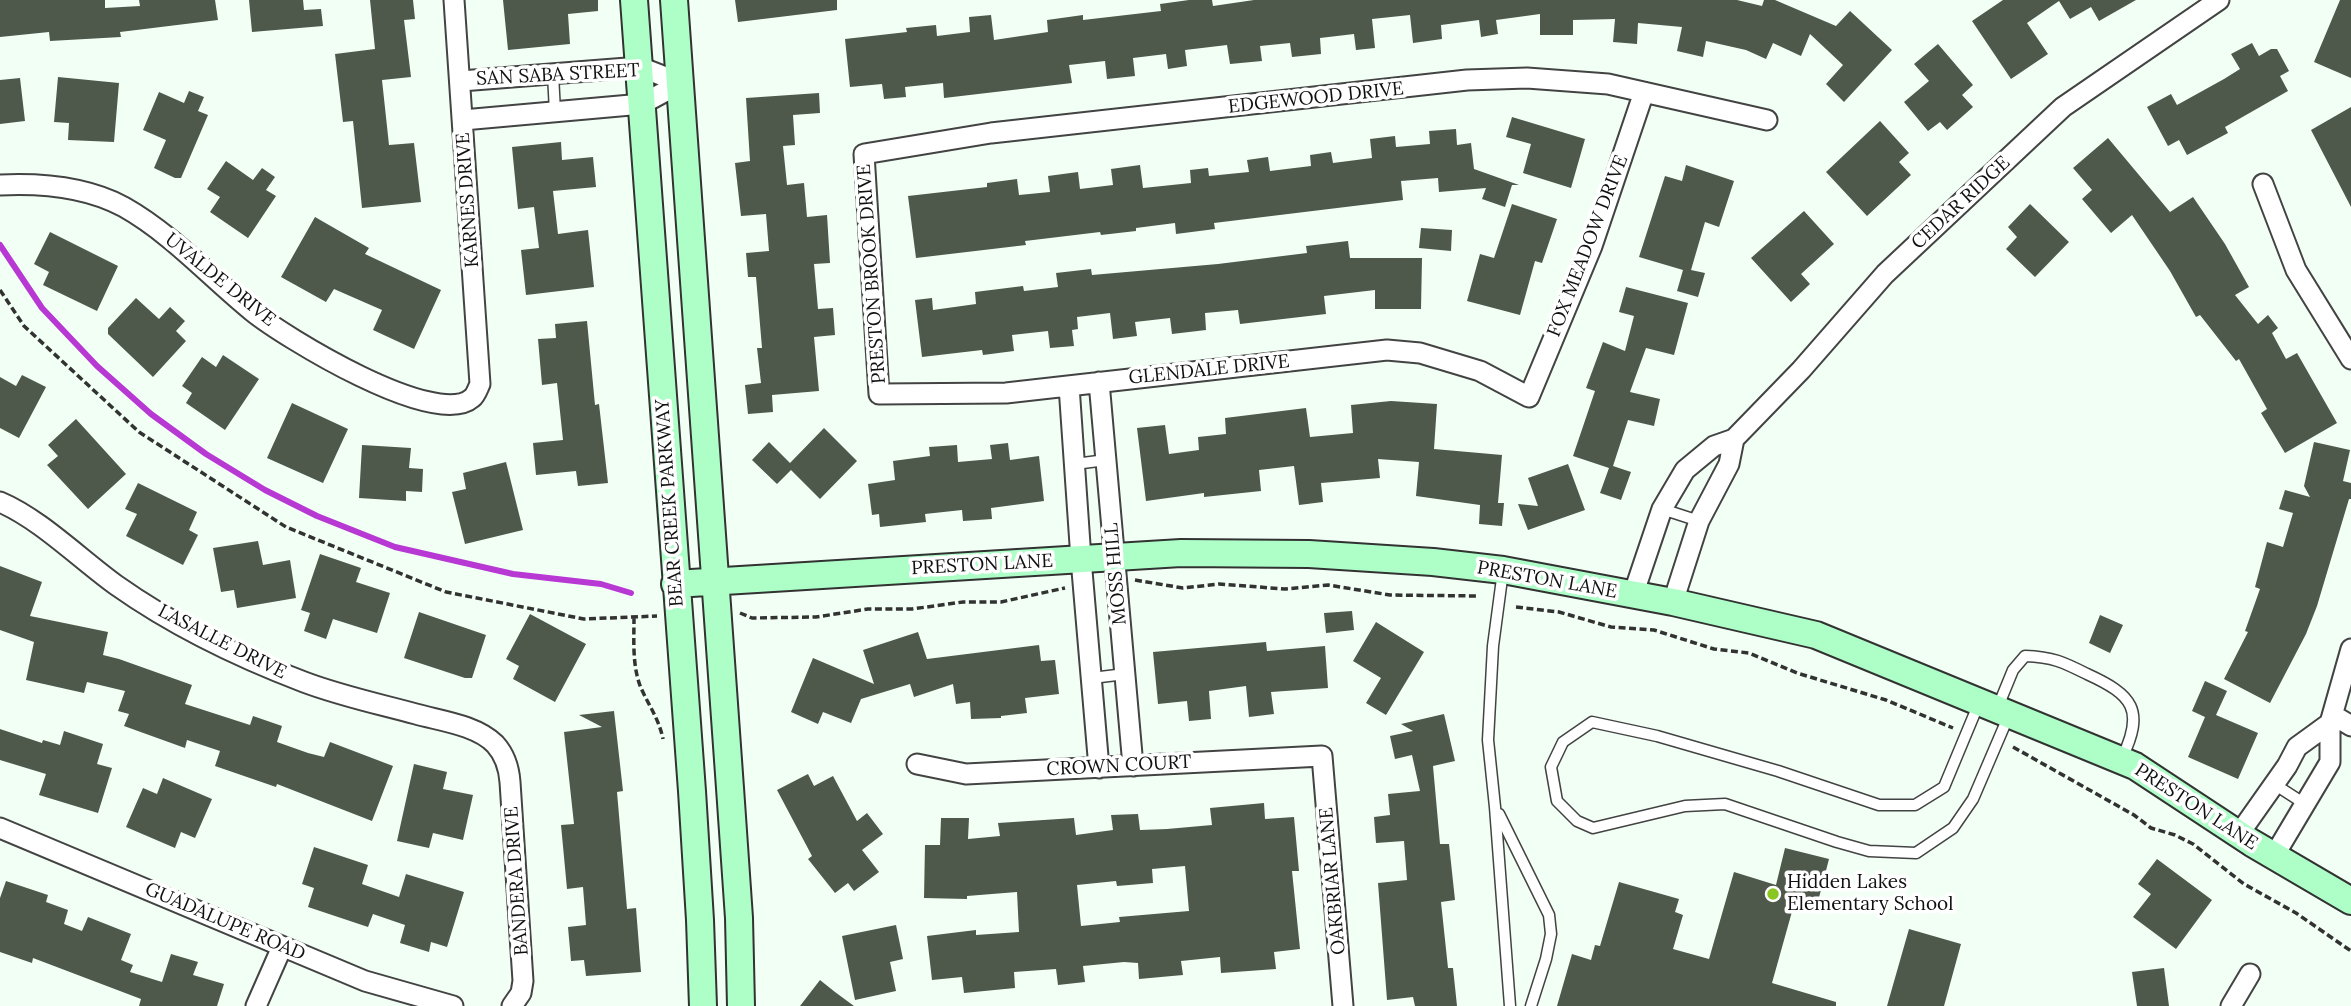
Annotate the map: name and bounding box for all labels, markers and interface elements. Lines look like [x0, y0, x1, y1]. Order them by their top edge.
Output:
street label: SAN SABA STREET [476, 59, 640, 91]
street label: EDGEWOOD DRIVE [1227, 77, 1405, 119]
street label: KARNES DRIVE [452, 132, 484, 268]
street label: FOX MEADOW DRIVE [1543, 152, 1633, 340]
street label: CEDAR RIDGE [1907, 152, 2015, 254]
street label: PRESTON BROOK DRIVE [853, 163, 891, 385]
street label: UVALDE DRIVE [160, 228, 280, 332]
street label: GLENDALE DRIVE [1127, 350, 1291, 390]
street label: BEAR CREEK PARKWAY [651, 398, 689, 608]
street label: MOSS HILL [1100, 522, 1132, 626]
street label: PRESTON LANE [911, 550, 1053, 580]
street label: PRESTON LANE [1475, 556, 1619, 604]
street label: LASALLE DRIVE [154, 600, 290, 684]
street label: CROWN COURT [1046, 751, 1192, 781]
street label: PRESTON LANE [2130, 759, 2262, 855]
street label: BANDERA DRIVE [500, 806, 534, 956]
street label: OAKBRIAR LANE [1315, 806, 1351, 956]
place label: Hidden Lakes Elementary School [1787, 872, 1953, 916]
street label: GUADALUPE ROAD [141, 878, 309, 966]
marker: Hidden Lakes Elementary School [1765, 886, 1781, 902]

